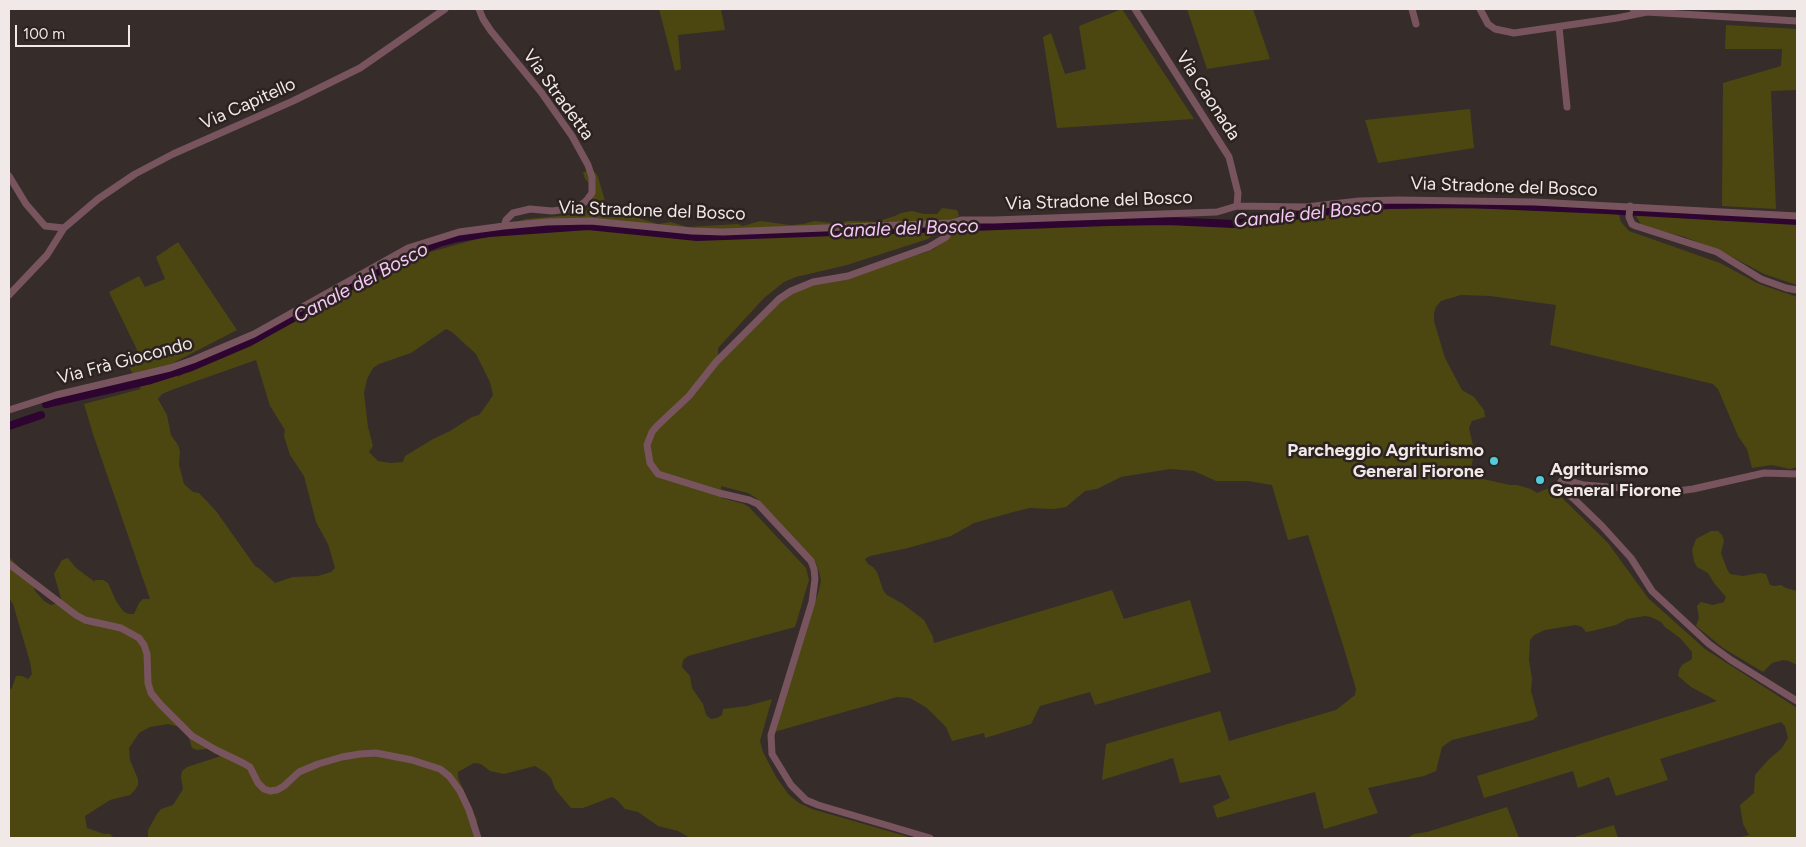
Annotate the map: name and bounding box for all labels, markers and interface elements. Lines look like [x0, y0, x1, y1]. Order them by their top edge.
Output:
scale bar [18, 15, 132, 47]
text: 100 m [23, 25, 65, 43]
street label: Via Stradetta [518, 46, 598, 144]
street label: Via Caonada [1171, 47, 1245, 145]
street label: Via Capitello [197, 73, 299, 135]
street label: Via Stradone del Bosco [1410, 173, 1598, 201]
street label: Via Stradone del Bosco [1005, 187, 1193, 215]
water label: Canale del Bosco [1233, 195, 1383, 233]
street label: Via Stradone del Bosco [558, 197, 746, 225]
water label: Canale del Bosco [829, 215, 979, 243]
water label: Canale del Bosco [290, 238, 432, 328]
street label: Via Frà Giocondo [55, 333, 195, 389]
place label: Parcheggio Agriturismo General Fiorone [1287, 440, 1484, 482]
marker: Parcheggio Agriturismo General Fiorone [1488, 455, 1500, 467]
place label: Agriturismo General Fiorone [1550, 459, 1681, 502]
marker: Agriturismo General Fiorone [1534, 474, 1546, 486]

